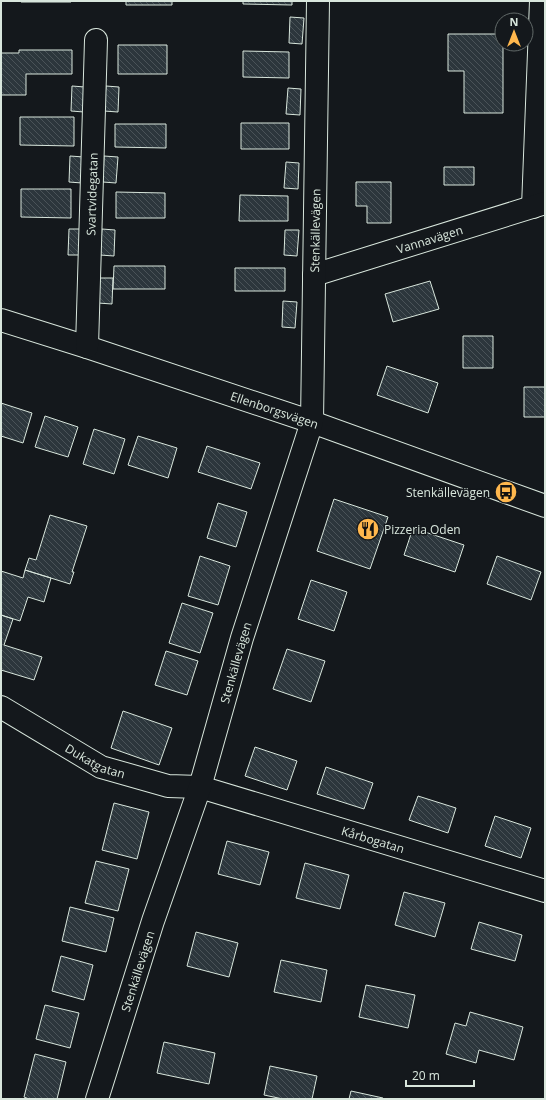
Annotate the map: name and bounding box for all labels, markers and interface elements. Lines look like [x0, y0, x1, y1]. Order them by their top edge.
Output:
north arrow [494, 12, 534, 52]
text: N [510, 14, 518, 29]
street label: Svartvidegatan [82, 152, 101, 236]
street label: Stenkällevägen [306, 188, 324, 273]
street label: Vannavägen [394, 221, 465, 257]
street label: Ellenborgsvägen [228, 387, 321, 432]
bus stop icon: Stenkällevägen [493, 479, 519, 505]
place label: Stenkällevägen [406, 484, 490, 501]
restaurant icon: Pizzeria Oden [355, 516, 381, 542]
place label: Pizzeria Oden [384, 521, 461, 538]
street label: Stenkällevägen [216, 620, 255, 705]
street label: Dukatgatan [62, 739, 127, 782]
street label: Kårbogatan [339, 822, 407, 857]
street label: Stenkällevägen [116, 929, 158, 1014]
scale bar [406, 1062, 474, 1088]
text: 20 m [412, 1067, 440, 1084]

